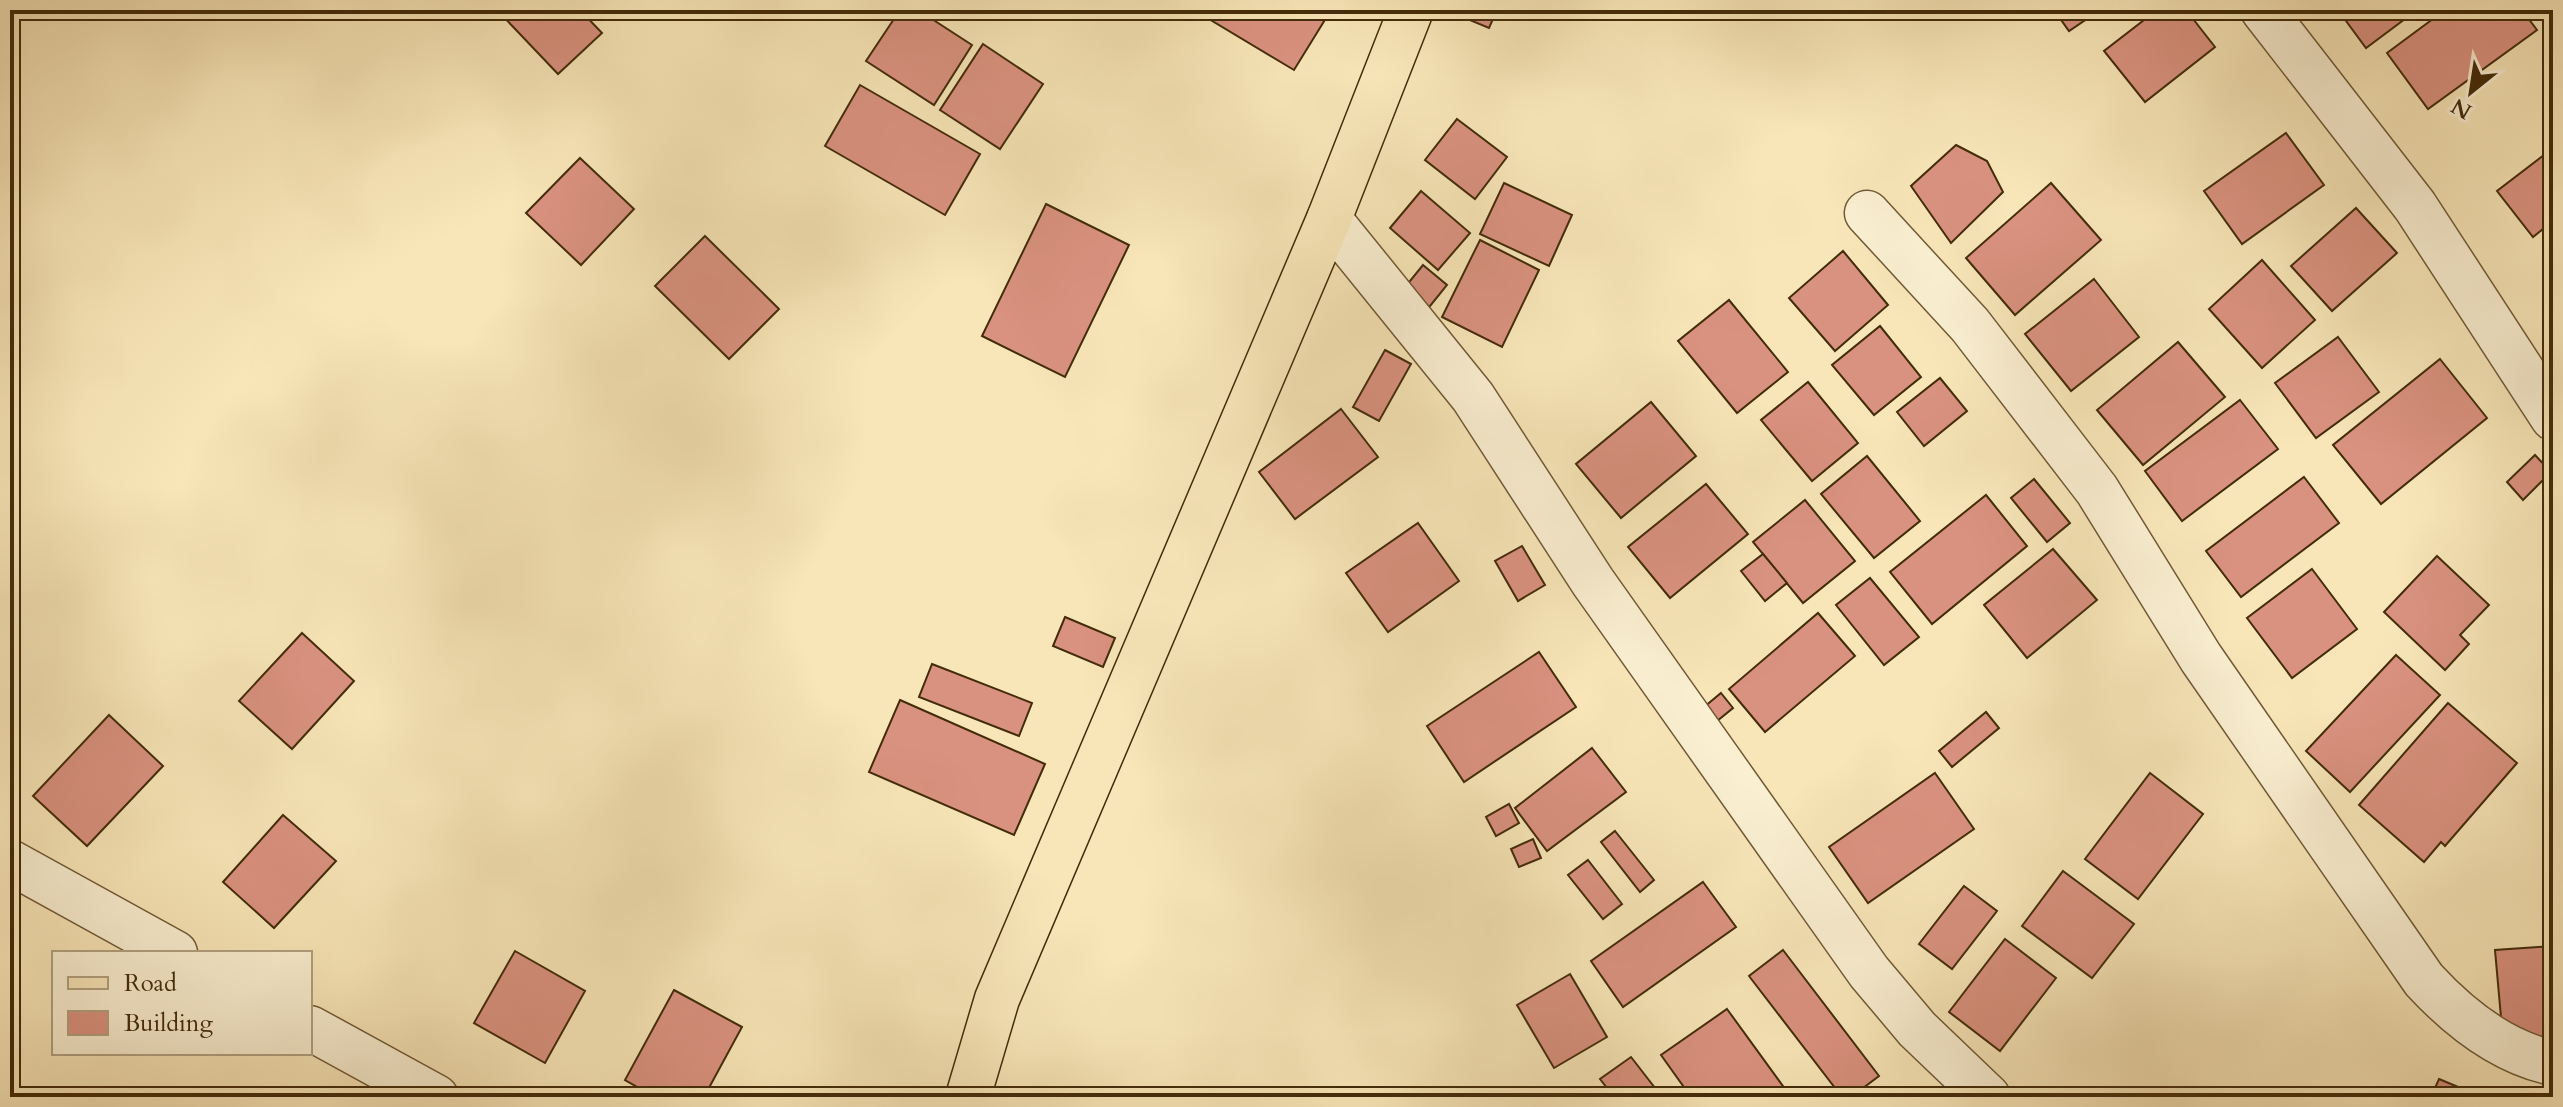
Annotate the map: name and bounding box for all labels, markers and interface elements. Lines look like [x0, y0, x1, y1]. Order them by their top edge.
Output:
north arrow [2431, 52, 2511, 132]
text: N [2446, 91, 2477, 126]
legend [52, 951, 312, 1055]
text: Road [124, 967, 177, 1000]
text: Building [124, 1007, 214, 1040]

